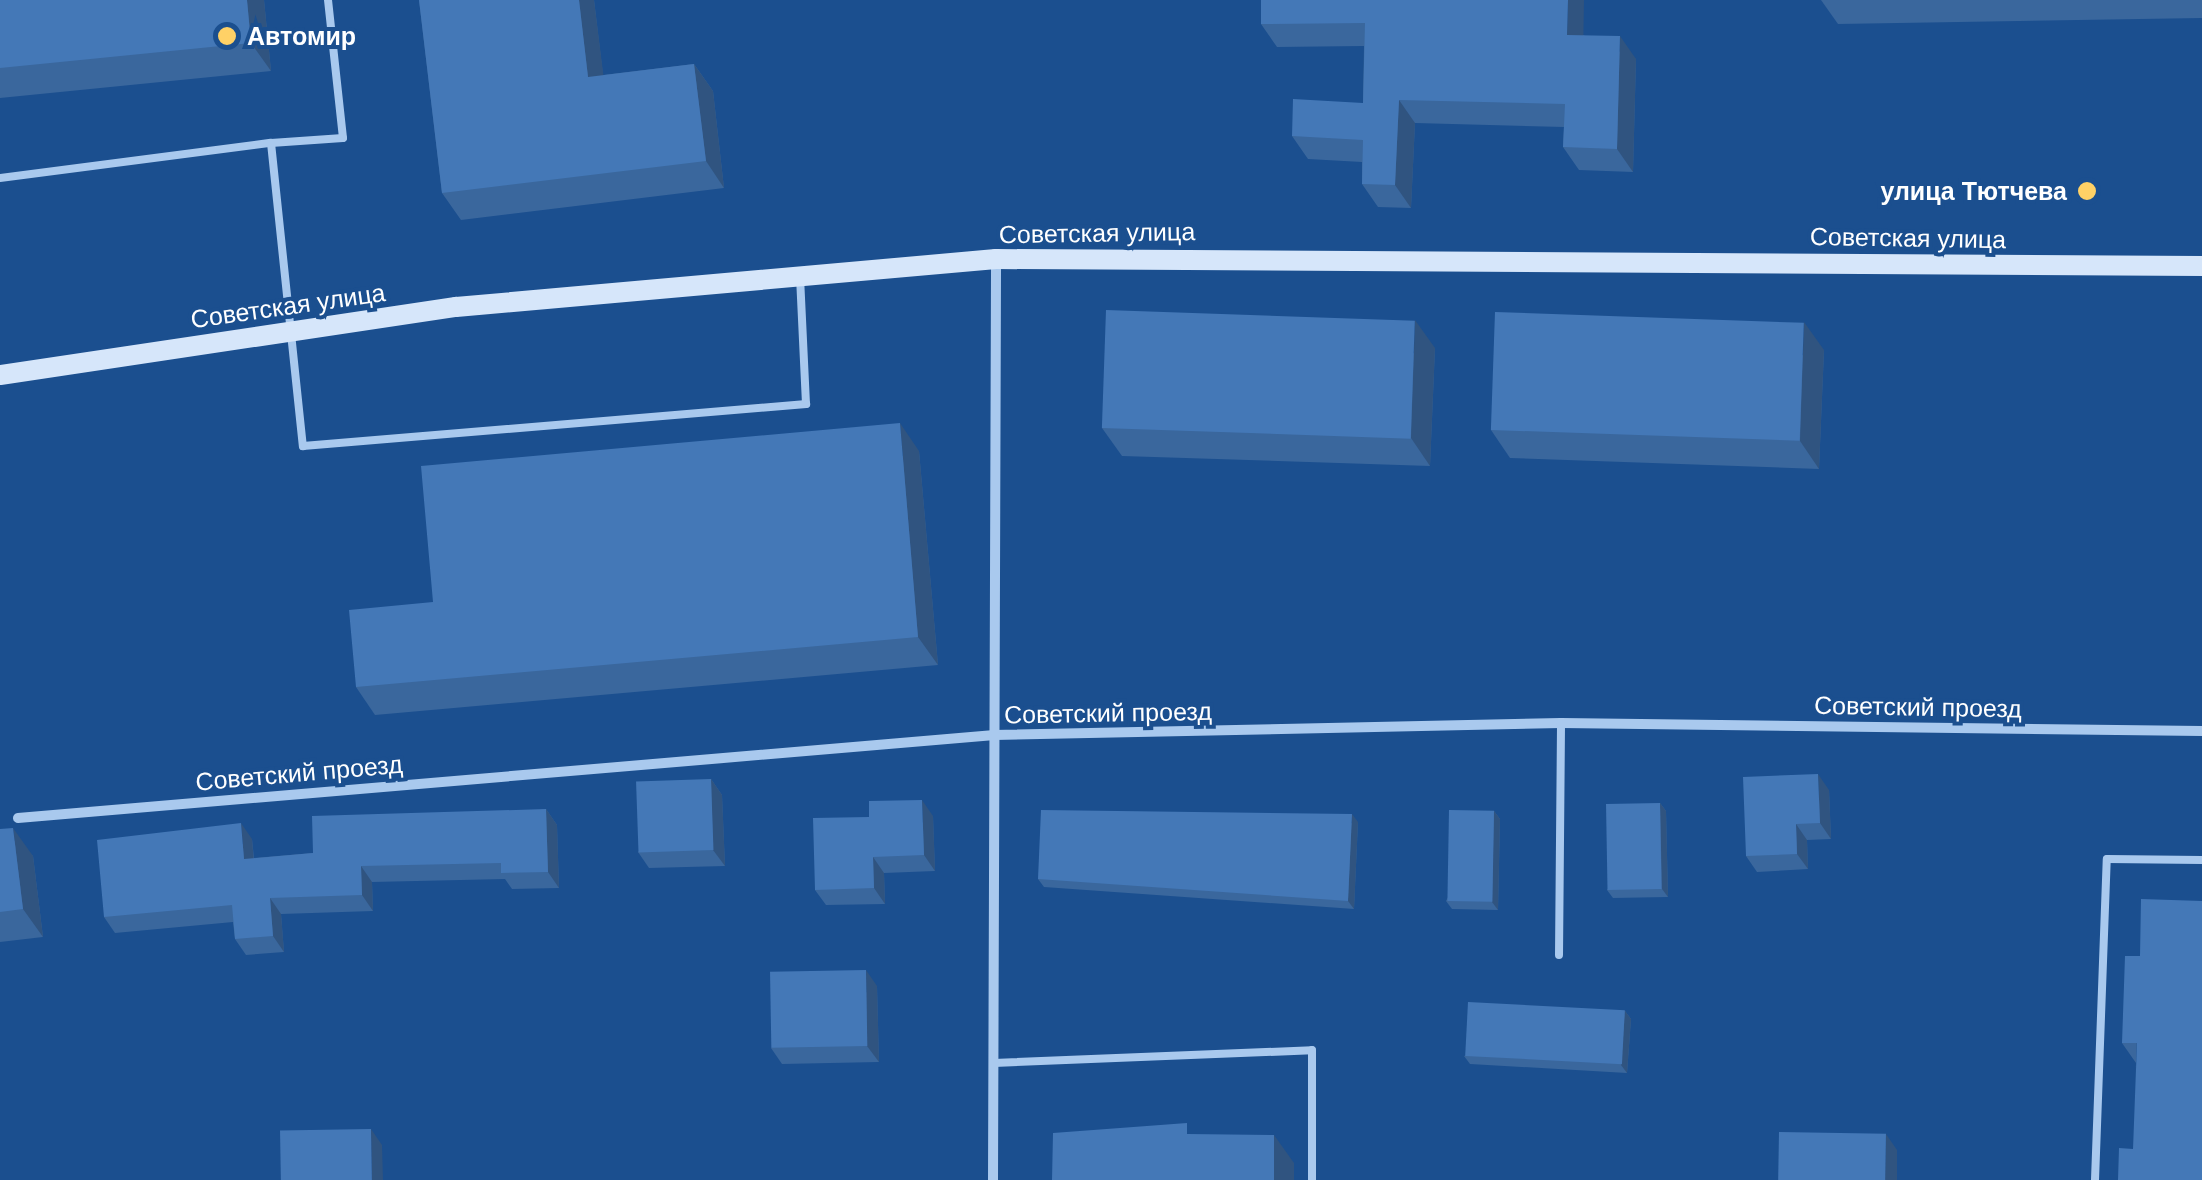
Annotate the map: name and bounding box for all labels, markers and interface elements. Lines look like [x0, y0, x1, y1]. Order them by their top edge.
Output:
place label: Автомир [247, 21, 356, 51]
marker: Автомир [216, 25, 238, 47]
place label: улица Тютчева [1880, 176, 2067, 206]
marker: улица Тютчева [2076, 180, 2098, 202]
street label: Советская улица [999, 216, 1195, 250]
street label: Советская улица [1810, 221, 2006, 255]
street label: Советская улица [189, 277, 387, 335]
street label: Советский проезд [1814, 690, 2022, 724]
street label: Советский проезд [1004, 696, 1212, 730]
street label: Советский проезд [194, 749, 404, 797]

